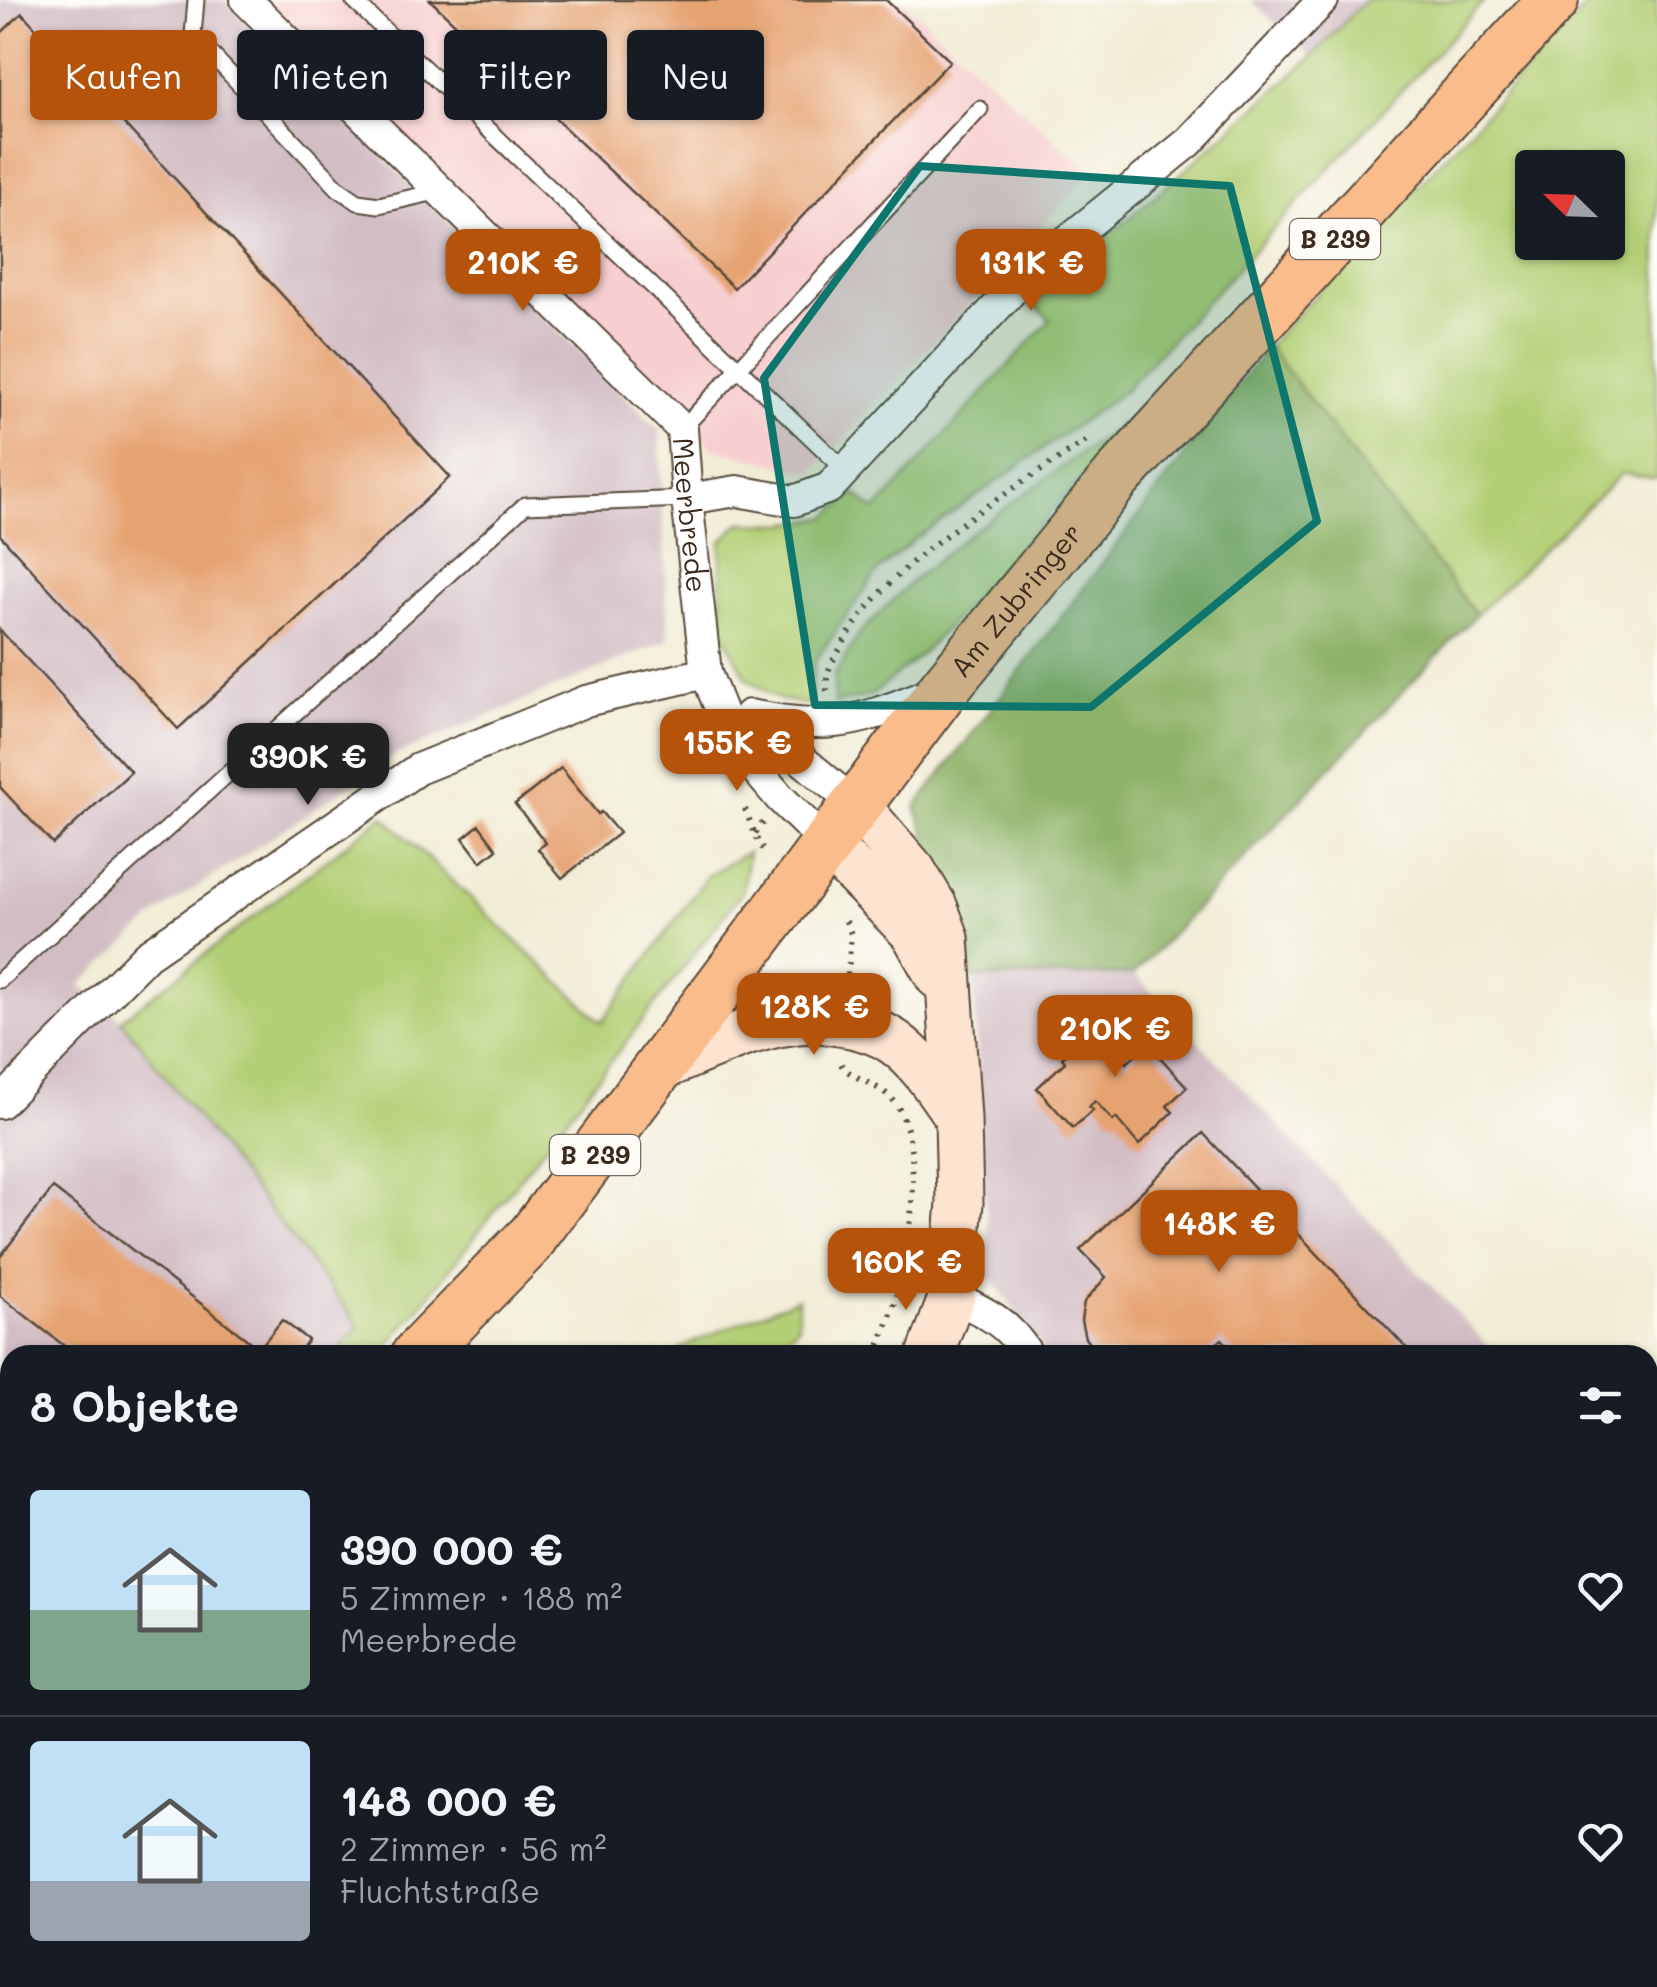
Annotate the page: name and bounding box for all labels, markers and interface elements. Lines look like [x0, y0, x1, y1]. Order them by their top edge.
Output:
chip: Kaufen [30, 30, 217, 120]
chip: Mieten [237, 30, 424, 120]
chip: Filter [444, 30, 607, 120]
chip: Neu [627, 30, 764, 120]
north arrow [1515, 150, 1625, 260]
map controls [1515, 150, 1625, 260]
road number: B 239 [1290, 219, 1380, 259]
pin: 210K € [442, 229, 604, 314]
pin: 131K € [950, 229, 1112, 314]
text: 210K € [467, 240, 579, 282]
text: 131K € [978, 240, 1084, 282]
street label: Meerbrede [666, 436, 716, 594]
street label: Am Zubringer [942, 515, 1089, 684]
pin: 155K € [656, 709, 818, 794]
text: 155K € [682, 720, 792, 762]
pin: 390K € [227, 723, 389, 808]
text: 390K € [249, 734, 367, 776]
pin: 128K € [733, 973, 895, 1058]
text: 128K € [759, 984, 869, 1026]
pin: 210K € [1034, 995, 1196, 1080]
text: 210K € [1059, 1006, 1171, 1048]
road number: B 239 [550, 1135, 640, 1175]
pin: 148K € [1138, 1190, 1300, 1275]
text: 148K € [1163, 1201, 1275, 1243]
pin: 160K € [825, 1228, 987, 1313]
text: 160K € [850, 1239, 962, 1281]
text: 8 Objekte [30, 1378, 239, 1433]
icon: filters [1573, 1378, 1628, 1433]
text: 390 000 € [340, 1521, 563, 1576]
icon: home [110, 1530, 230, 1650]
icon: heart [1573, 1563, 1628, 1618]
text: 5 Zimmer · 188 m² [340, 1576, 622, 1618]
text: Meerbrede [340, 1618, 518, 1660]
text: 148 000 € [340, 1772, 557, 1827]
icon: home [110, 1781, 230, 1901]
icon: heart [1573, 1814, 1628, 1869]
text: 2 Zimmer · 56 m² [340, 1827, 607, 1869]
text: Fluchtstraße [340, 1869, 540, 1911]

